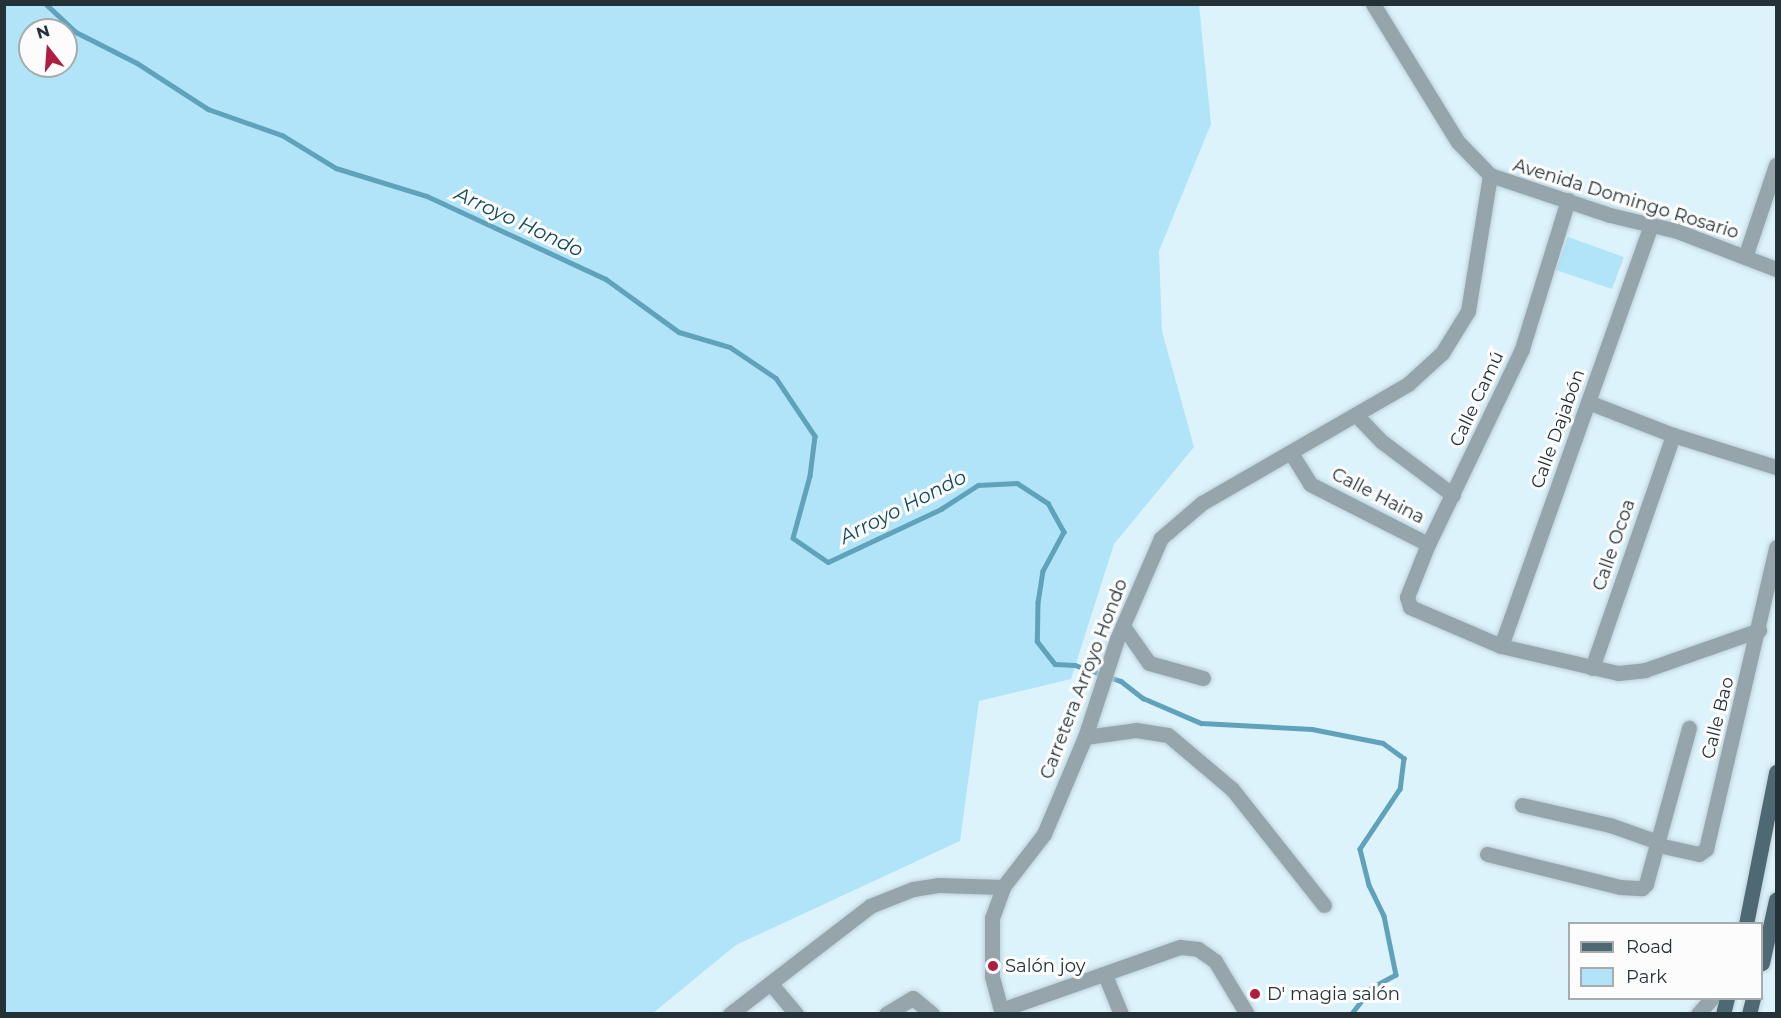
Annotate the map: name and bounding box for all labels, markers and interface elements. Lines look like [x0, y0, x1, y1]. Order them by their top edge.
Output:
north arrow [18, 18, 78, 78]
text: N [34, 21, 52, 43]
street label: Avenida Domingo Rosario [1511, 154, 1741, 244]
water label: Arroyo Hondo [451, 182, 587, 262]
street label: Calle Camú [1445, 348, 1509, 450]
street label: Calle Dajabón [1526, 366, 1590, 492]
street label: Calle Haina [1328, 463, 1428, 529]
water label: Arroyo Hondo [836, 465, 970, 549]
street label: Calle Ocoa [1588, 496, 1640, 594]
street label: Carretera Arroyo Hondo [1036, 576, 1132, 782]
street label: Calle Bao [1697, 675, 1739, 761]
legend [1568, 922, 1763, 1000]
text: Road [1626, 936, 1673, 958]
place label: Salón joy [1005, 955, 1085, 977]
marker: Salón joy [986, 959, 1000, 973]
text: Park [1626, 966, 1667, 988]
place label: D' magia salón [1267, 983, 1400, 1005]
marker: D' magia salón [1248, 987, 1262, 1001]

